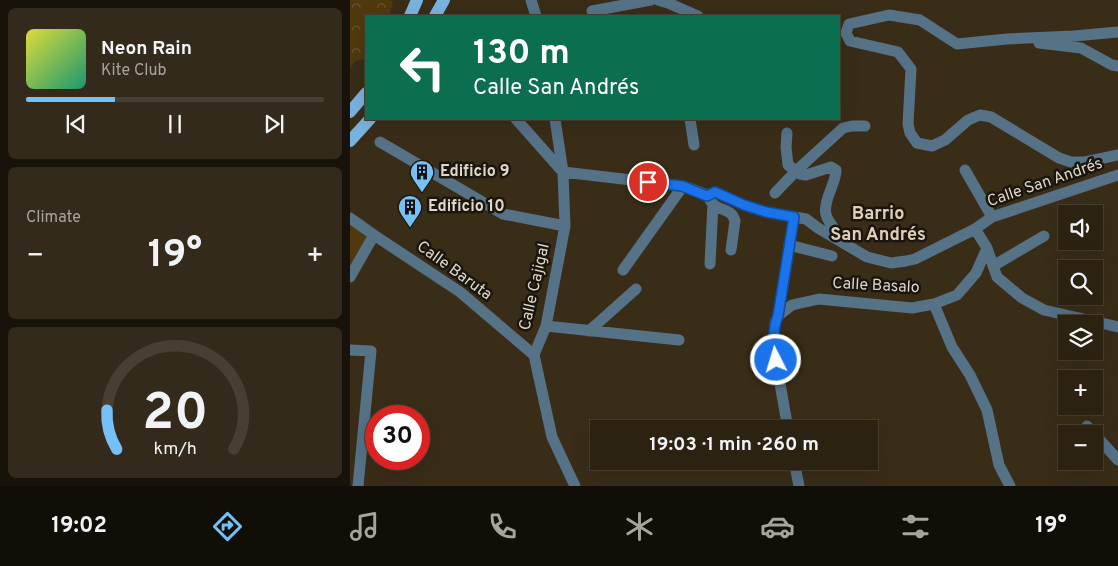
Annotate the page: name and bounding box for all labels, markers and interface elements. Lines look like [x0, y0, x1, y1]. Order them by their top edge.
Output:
text: 130 m [473, 32, 570, 76]
icon: left [390, 35, 455, 100]
text: Neon Rain [101, 37, 192, 61]
text: Kite Club [101, 61, 166, 81]
text: Calle San Andrés [473, 75, 639, 102]
icon: previous [62, 110, 90, 138]
icon: pause [161, 110, 189, 138]
icon: next [260, 110, 288, 138]
street label: Calle San Andrés [985, 154, 1105, 212]
building icon: Edificio 9 [409, 159, 435, 193]
pin [627, 161, 669, 203]
place label: Edificio 9 [440, 162, 510, 182]
icon: arrive [634, 168, 662, 196]
building icon: Edificio 10 [397, 194, 423, 228]
place label: Edificio 10 [428, 197, 505, 217]
district label: Barrio San Andrés [830, 203, 926, 247]
map controls [1058, 205, 1103, 470]
button: sound [1058, 205, 1103, 250]
text: Climate [26, 208, 81, 228]
text: 19° [148, 232, 202, 281]
street label: Calle Baruta [412, 237, 496, 305]
text: − [26, 239, 44, 275]
text: + [306, 239, 324, 275]
street label: Calle Cajigal [515, 242, 555, 332]
button: search [1058, 260, 1103, 305]
street label: Calle Basalo [832, 274, 920, 298]
button: layers [1058, 315, 1103, 360]
position arrow [749, 333, 801, 385]
button: + [1058, 370, 1103, 415]
text: 20 [142, 382, 208, 448]
speed limit sign: 30 [365, 405, 430, 470]
button: − [1058, 425, 1103, 470]
text: 19:03 · 1 min · 260 m [649, 433, 819, 457]
text: km/h [153, 438, 197, 461]
icon: directions [210, 509, 245, 544]
icon: music [347, 509, 382, 544]
icon: phone [485, 509, 520, 544]
icon: climate [622, 509, 657, 544]
icon: car [760, 509, 795, 544]
icon: filters [898, 509, 933, 544]
text: 19:02 [51, 513, 107, 540]
text: 19° [1035, 513, 1067, 540]

